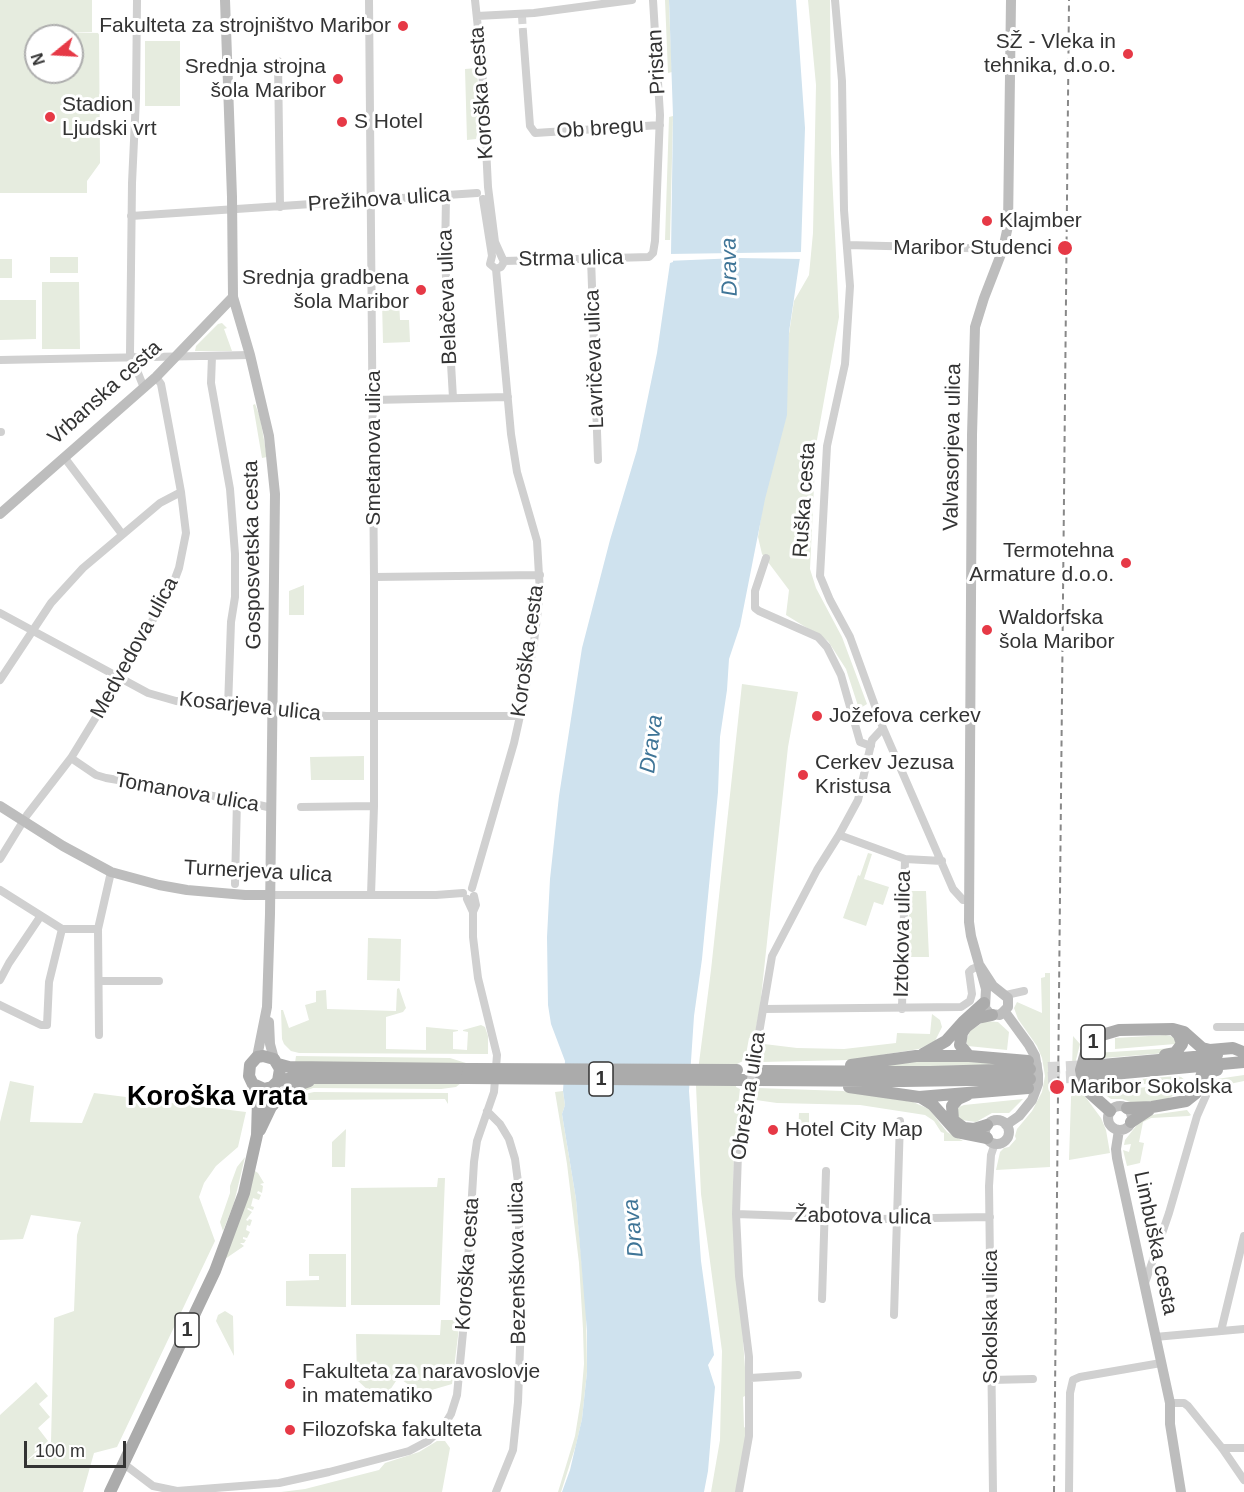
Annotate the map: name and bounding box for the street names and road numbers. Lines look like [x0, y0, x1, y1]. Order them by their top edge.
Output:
street label: Koroška cesta [465, 26, 499, 160]
street label: Pristan [643, 29, 671, 95]
street label: Ob bregu [555, 113, 645, 145]
street label: Prežihova ulica [307, 182, 451, 218]
street label: Belačeva ulica [433, 229, 463, 365]
street label: Strma ulica [518, 245, 624, 273]
street label: Lavričeva ulica [580, 289, 610, 429]
street label: Vrbanska cesta [43, 335, 167, 451]
street label: Valvasorjeva ulica [939, 363, 967, 531]
street label: Smetanova ulica [361, 370, 387, 526]
street label: Ruška cesta [788, 441, 822, 559]
street label: Gosposvetska cesta [239, 460, 267, 650]
street label: Medvedova ulica [86, 573, 184, 723]
street label: Koroška cesta [506, 583, 550, 719]
street label: Kosarjeva ulica [178, 687, 322, 727]
street label: Tomanova ulica [113, 768, 261, 818]
street label: Turnerjeva ulica [183, 856, 333, 888]
street label: Iztokova ulica [889, 870, 917, 998]
road number: 1 [1081, 1025, 1105, 1059]
street label: Obrežna ulica [726, 1030, 772, 1162]
road number: 1 [589, 1062, 613, 1096]
street label: Limbuška cesta [1128, 1169, 1182, 1317]
street label: Bezenškova ulica [504, 1181, 532, 1345]
street label: Koroška cesta [451, 1197, 485, 1331]
street label: Žabotova ulica [794, 1203, 932, 1231]
street label: Sokolska ulica [978, 1250, 1004, 1384]
road number: 1 [175, 1313, 199, 1347]

